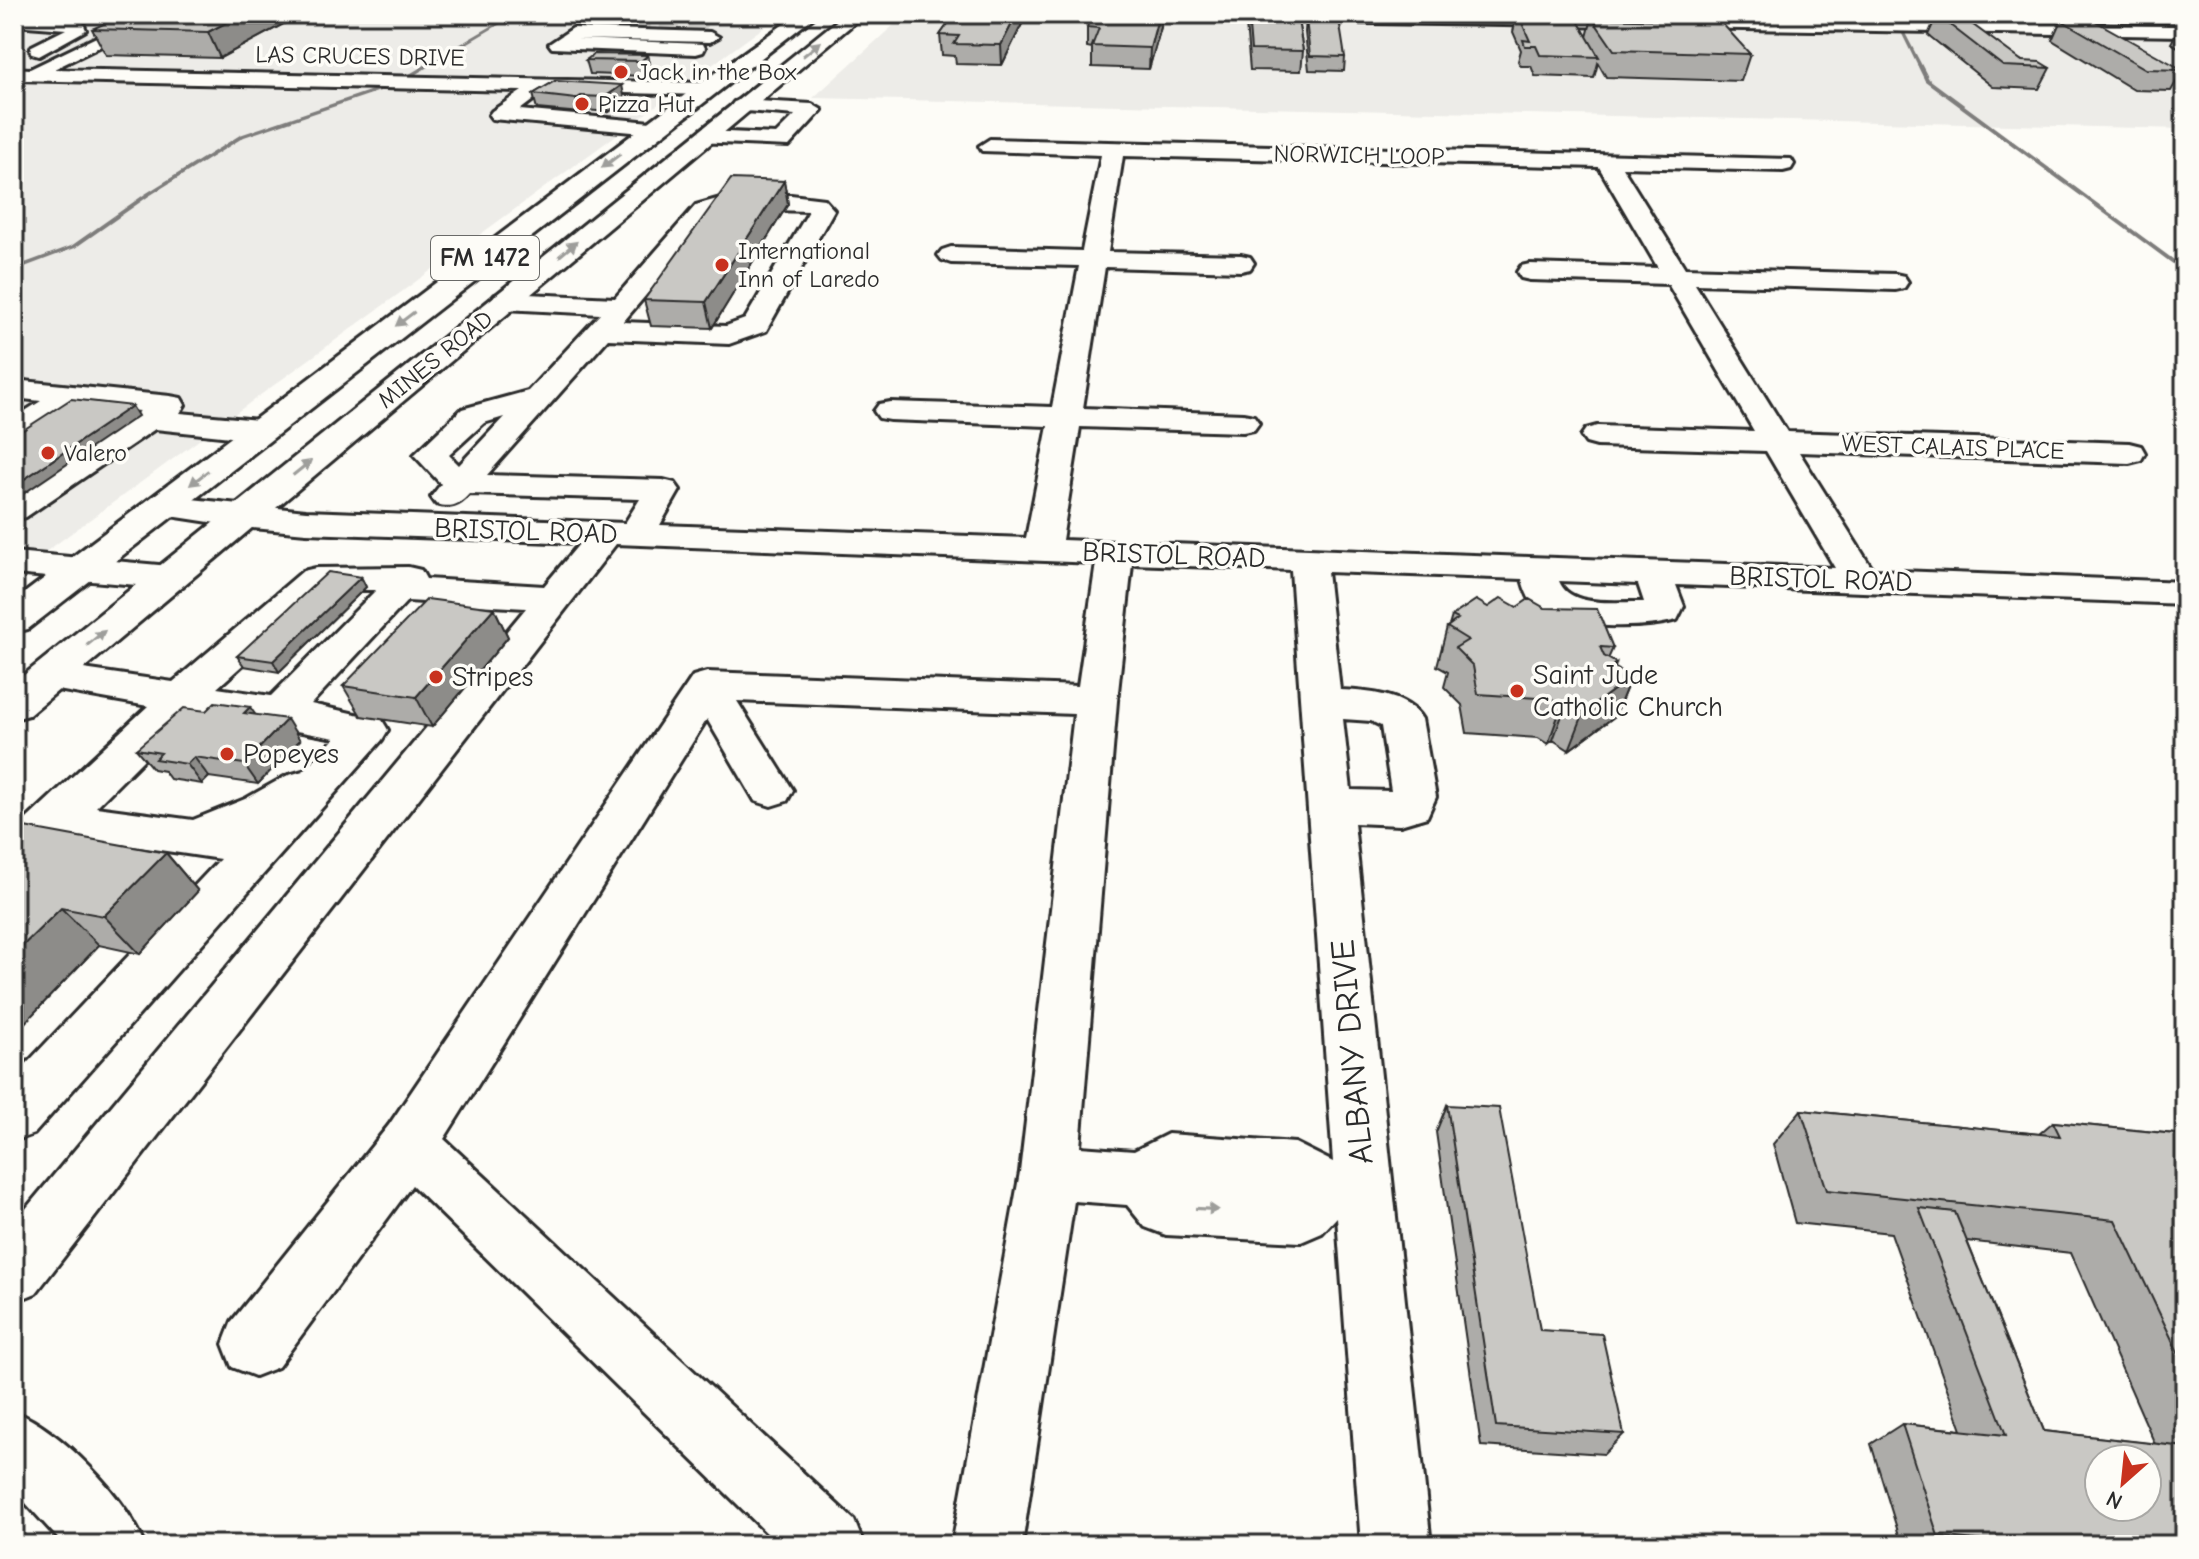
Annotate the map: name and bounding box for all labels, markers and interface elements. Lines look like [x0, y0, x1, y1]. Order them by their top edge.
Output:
street label: LAS CRUCES DRIVE [255, 40, 465, 72]
one-way arrow [802, 41, 822, 58]
place label: Jack in the Box [637, 58, 797, 86]
marker: Jack in the Box [612, 63, 630, 81]
place label: Pizza Hut [598, 90, 695, 118]
marker: Pizza Hut [573, 95, 591, 113]
street label: NORWICH LOOP [1273, 140, 1445, 170]
one-way arrow [601, 152, 622, 168]
road number: FM 1472 [431, 236, 539, 280]
place label: International Inn of Laredo [738, 237, 880, 293]
one-way arrow [558, 241, 578, 258]
marker: International Inn of Laredo [713, 256, 731, 274]
street label: MINES ROAD [372, 304, 498, 414]
one-way arrow [395, 310, 415, 326]
street label: WEST CALAIS PLACE [1841, 429, 2065, 465]
place label: Valero [64, 439, 127, 467]
marker: Valero [39, 444, 57, 462]
one-way arrow [292, 460, 312, 477]
one-way arrow [189, 469, 209, 485]
street label: BRISTOL ROAD [434, 512, 618, 550]
street label: BRISTOL ROAD [1082, 536, 1266, 574]
street label: BRISTOL ROAD [1729, 560, 1913, 598]
one-way arrow [86, 630, 106, 647]
place label: Saint Jude Catholic Church [1533, 659, 1723, 723]
place label: Stripes [452, 661, 533, 693]
marker: Stripes [427, 668, 445, 686]
marker: Saint Jude Catholic Church [1508, 682, 1526, 700]
place label: Popeyes [243, 738, 339, 770]
marker: Popeyes [218, 745, 236, 763]
street label: ALBANY DRIVE [1322, 938, 1382, 1166]
one-way arrow [1195, 1203, 1220, 1216]
north arrow [2083, 1443, 2163, 1523]
text: N [2102, 1485, 2127, 1515]

